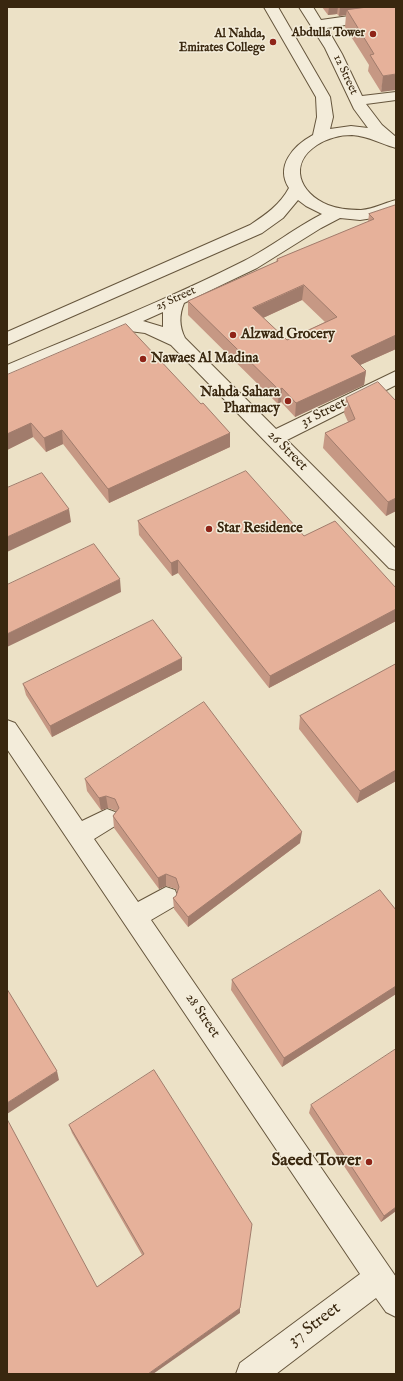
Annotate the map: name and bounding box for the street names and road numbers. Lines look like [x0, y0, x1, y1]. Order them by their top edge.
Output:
street label: 12 Street [329, 53, 361, 97]
street label: 25 Street [154, 284, 198, 314]
street label: 31 Street [299, 395, 349, 431]
street label: 26 Street [263, 427, 311, 475]
street label: 28 Street [181, 991, 223, 1041]
street label: 37 Street [285, 1299, 345, 1351]

